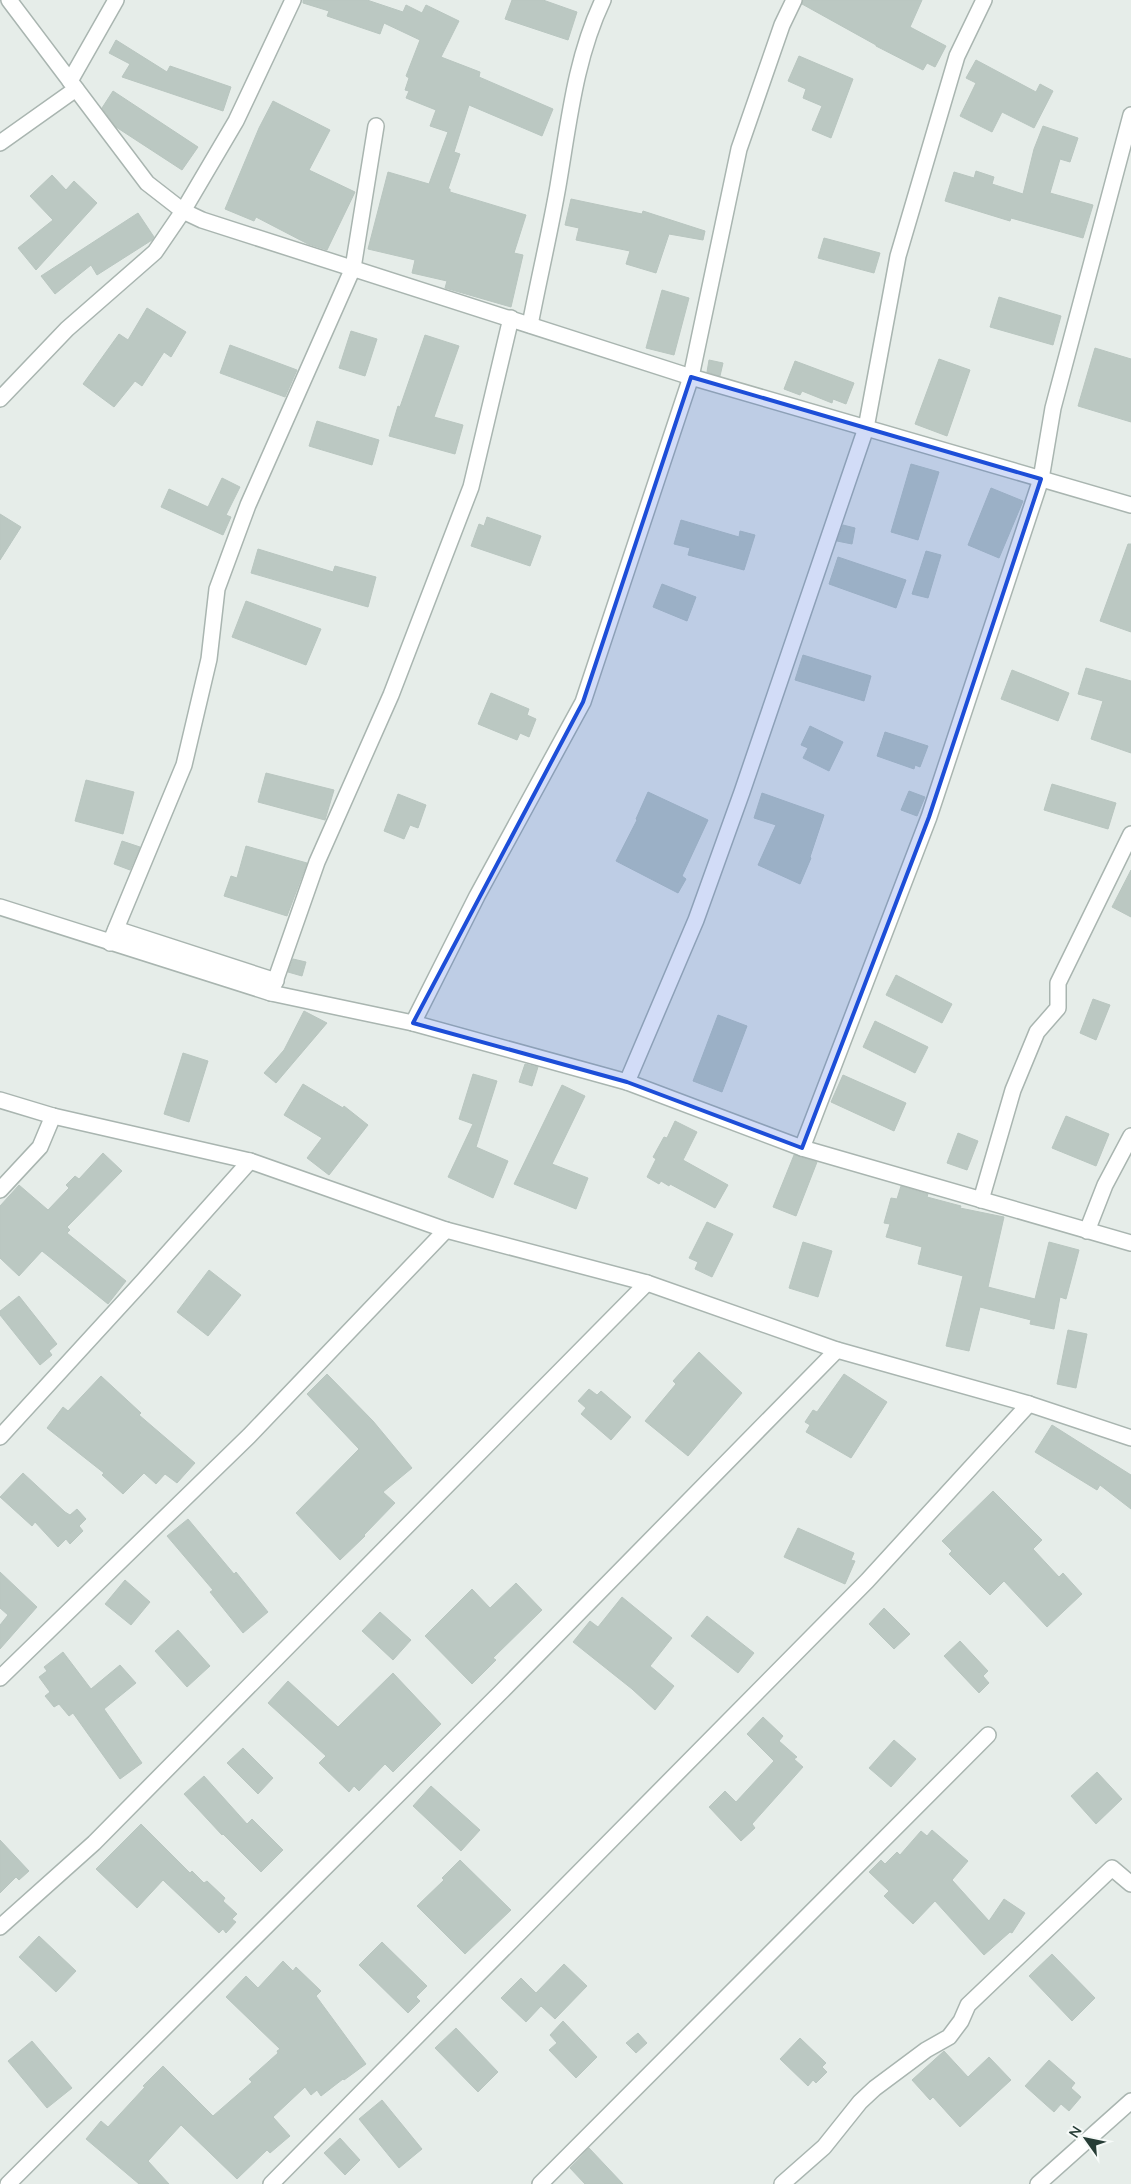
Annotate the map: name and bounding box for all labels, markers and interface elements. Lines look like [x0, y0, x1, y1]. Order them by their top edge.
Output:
north arrow [1061, 2114, 1111, 2164]
text: N [1065, 2123, 1086, 2141]

